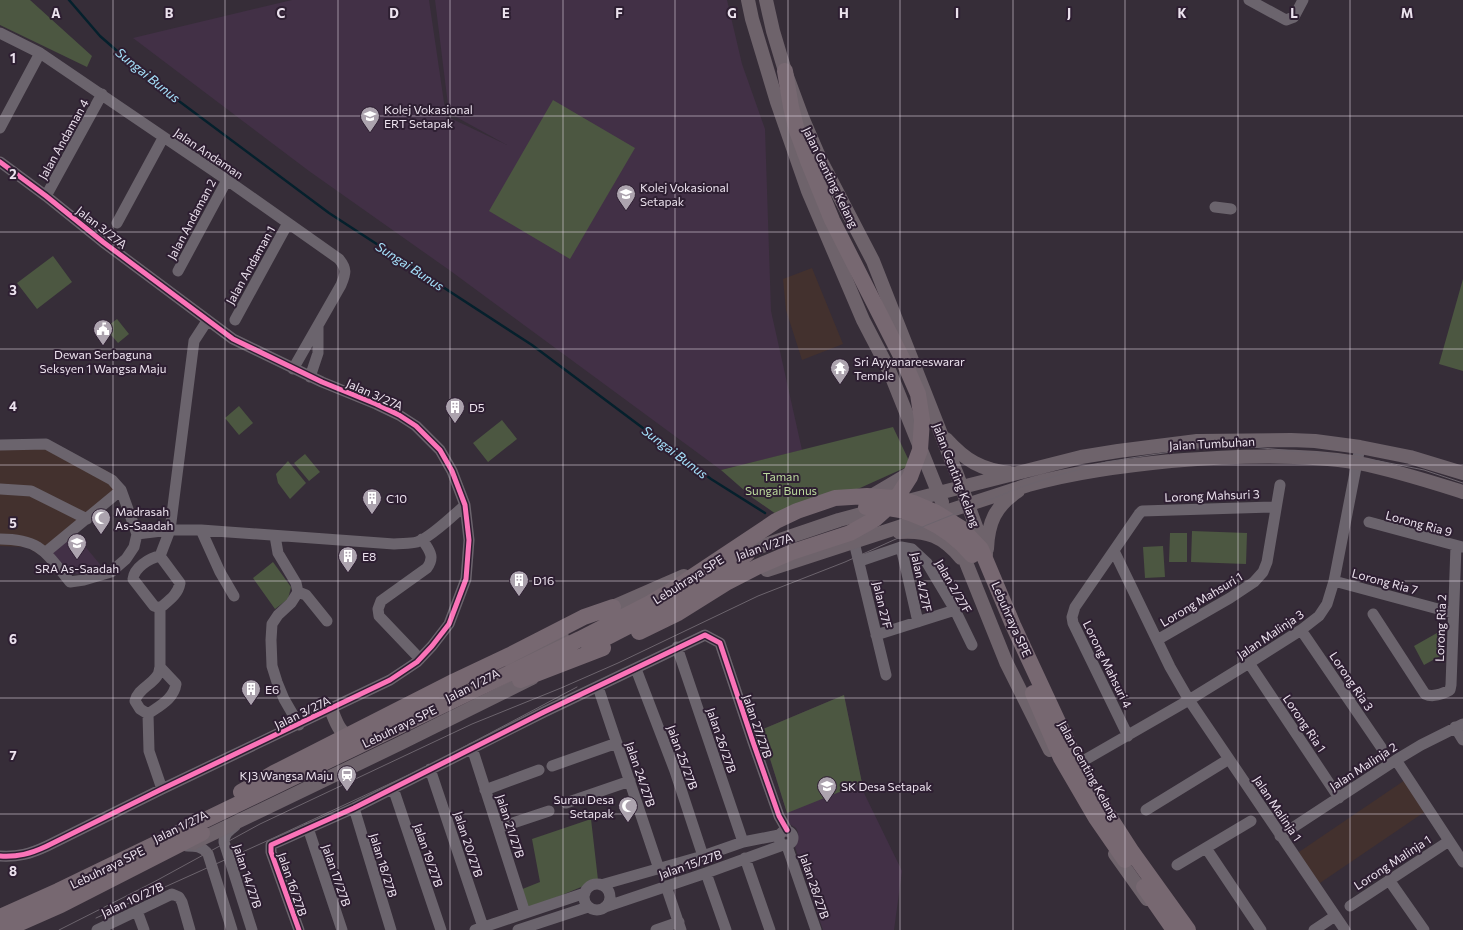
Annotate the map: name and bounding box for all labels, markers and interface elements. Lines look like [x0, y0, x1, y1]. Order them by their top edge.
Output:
text: A [51, 5, 61, 21]
text: B [165, 5, 174, 21]
text: C [277, 5, 286, 21]
text: D [389, 5, 399, 21]
text: E [502, 5, 510, 21]
text: F [615, 5, 623, 21]
text: G [727, 5, 737, 21]
text: H [839, 5, 849, 21]
text: I [955, 5, 959, 21]
text: J [1067, 5, 1071, 21]
text: K [1177, 5, 1187, 21]
text: L [1290, 5, 1298, 21]
text: M [1401, 5, 1413, 21]
water label: Sungai Bunus [113, 44, 183, 106]
text: 1 [10, 50, 16, 66]
street label: Jalan Andaman 4 [35, 96, 92, 182]
place label: Kolej Vokasional ERT Setapak [384, 102, 473, 130]
school or university icon: Kolej Vokasional ERT Setapak [359, 105, 381, 133]
street label: Jalan Genting Kelang [800, 124, 862, 231]
street label: Jalan Andaman [171, 125, 246, 182]
text: 2 [9, 166, 17, 182]
street label: Jalan Andaman 2 [164, 176, 219, 262]
place label: Kolej Vokasional Setapak [640, 180, 729, 208]
school or university icon: Kolej Vokasional Setapak [615, 183, 637, 211]
street label: Jalan 3/27A [73, 203, 130, 252]
street label: Jalan Andaman 1 [223, 223, 278, 307]
water label: Sungai Bunus [373, 238, 447, 294]
text: 3 [9, 282, 17, 298]
public building icon: Dewan Serbaguna Seksyen 1 Wangsa Maju [92, 318, 114, 346]
place label: Dewan Serbaguna Seksyen 1 Wangsa Maju [40, 347, 166, 375]
place label: Sri Ayyanareeswarar Temple [854, 354, 965, 382]
temple icon: Sri Ayyanareeswarar Temple [829, 357, 851, 385]
street label: Jalan 3/27A [344, 375, 405, 414]
building icon: D5 [444, 396, 466, 424]
text: 4 [9, 398, 17, 414]
place label: D5 [469, 400, 485, 414]
street label: Jalan Genting Kelang [930, 421, 984, 530]
water label: Sungai Bunus [639, 422, 711, 482]
street label: Jalan Tumbuhan [1169, 434, 1255, 453]
park label: Taman Sungai Bunus [745, 469, 817, 497]
street label: Lorong Mahsuri 3 [1164, 486, 1260, 504]
building icon: C10 [361, 487, 383, 515]
place label: C10 [386, 491, 407, 505]
place label: Madrasah As-Saadah [115, 504, 173, 532]
mosque icon: Madrasah As-Saadah [90, 507, 112, 535]
street label: Lorong Ria 9 [1384, 507, 1454, 539]
text: 5 [9, 515, 17, 531]
street label: Jalan 1/27A [734, 530, 794, 563]
school or university icon: SRA As-Saadah [66, 532, 88, 560]
building icon: E8 [337, 545, 359, 573]
place label: E8 [362, 549, 376, 563]
street label: Jalan 4/27F [908, 551, 935, 613]
street label: Lebuhraya SPE [650, 552, 726, 606]
street label: Jalan 2/27F [932, 556, 975, 616]
place label: SRA As-Saadah [35, 561, 119, 575]
street label: Lorong Ria 7 [1351, 566, 1419, 596]
building icon: D16 [508, 569, 530, 597]
street label: Lorong Mahsuri 1 [1157, 569, 1245, 629]
place label: D16 [533, 573, 554, 587]
street label: Lebuhraya SPE [989, 579, 1035, 659]
street label: Jalan 27F [870, 580, 895, 630]
street label: Lorong Ria 2 [1432, 594, 1448, 662]
street label: Jalan Malinja 3 [1234, 606, 1307, 662]
street label: Lorong Mahsuri 4 [1081, 618, 1135, 710]
text: 6 [9, 631, 17, 647]
street label: Lorong Ria 3 [1327, 649, 1377, 713]
street label: Jalan 1/27A [443, 665, 502, 706]
building icon: E6 [240, 678, 262, 706]
place label: E6 [265, 682, 279, 696]
street label: Jalan 3/27A [272, 692, 333, 732]
street label: Jalan 27/27B [740, 692, 776, 760]
street label: Lorong Ria 1 [1281, 692, 1329, 754]
street label: Lebuhraya SPE [360, 702, 438, 750]
street label: Jalan 26/27B [703, 706, 740, 775]
street label: Jalan Genting Kelang [1055, 718, 1122, 823]
street label: Jalan 25/27B [664, 723, 701, 792]
street label: Jalan Malinja 2 [1327, 739, 1400, 794]
street label: Jalan 24/27B [622, 740, 659, 809]
text: 7 [9, 747, 17, 763]
station icon: KJ3 Wangsa Maju [336, 764, 358, 792]
place label: KJ3 Wangsa Maju [240, 768, 333, 783]
street label: Jalan Malinja 1 [1250, 773, 1305, 844]
school or university icon: SK Desa Setapak [816, 775, 838, 803]
place label: SK Desa Setapak [841, 779, 932, 793]
street label: Jalan 21/27B [493, 792, 528, 860]
place label: Surau Desa Setapak [553, 792, 614, 820]
mosque icon: Surau Desa Setapak [617, 795, 639, 823]
street label: Jalan 1/27A [150, 807, 210, 846]
street label: Jalan 20/27B [451, 809, 486, 879]
street label: Jalan 19/27B [411, 821, 447, 889]
street label: Jalan 18/27B [367, 831, 400, 899]
street label: Lorong Malinja 1 [1351, 832, 1433, 892]
street label: Jalan 14/27B [230, 842, 265, 910]
street label: Jalan 17/27B [319, 842, 354, 909]
street label: Lebuhraya SPE [68, 843, 146, 891]
street label: Jalan 15/27B [656, 847, 724, 882]
street label: Jalan 16/27B [275, 850, 311, 918]
street label: Jalan 28/27B [796, 852, 833, 921]
text: 8 [9, 863, 17, 879]
street label: Jalan 10/27B [99, 878, 166, 920]

